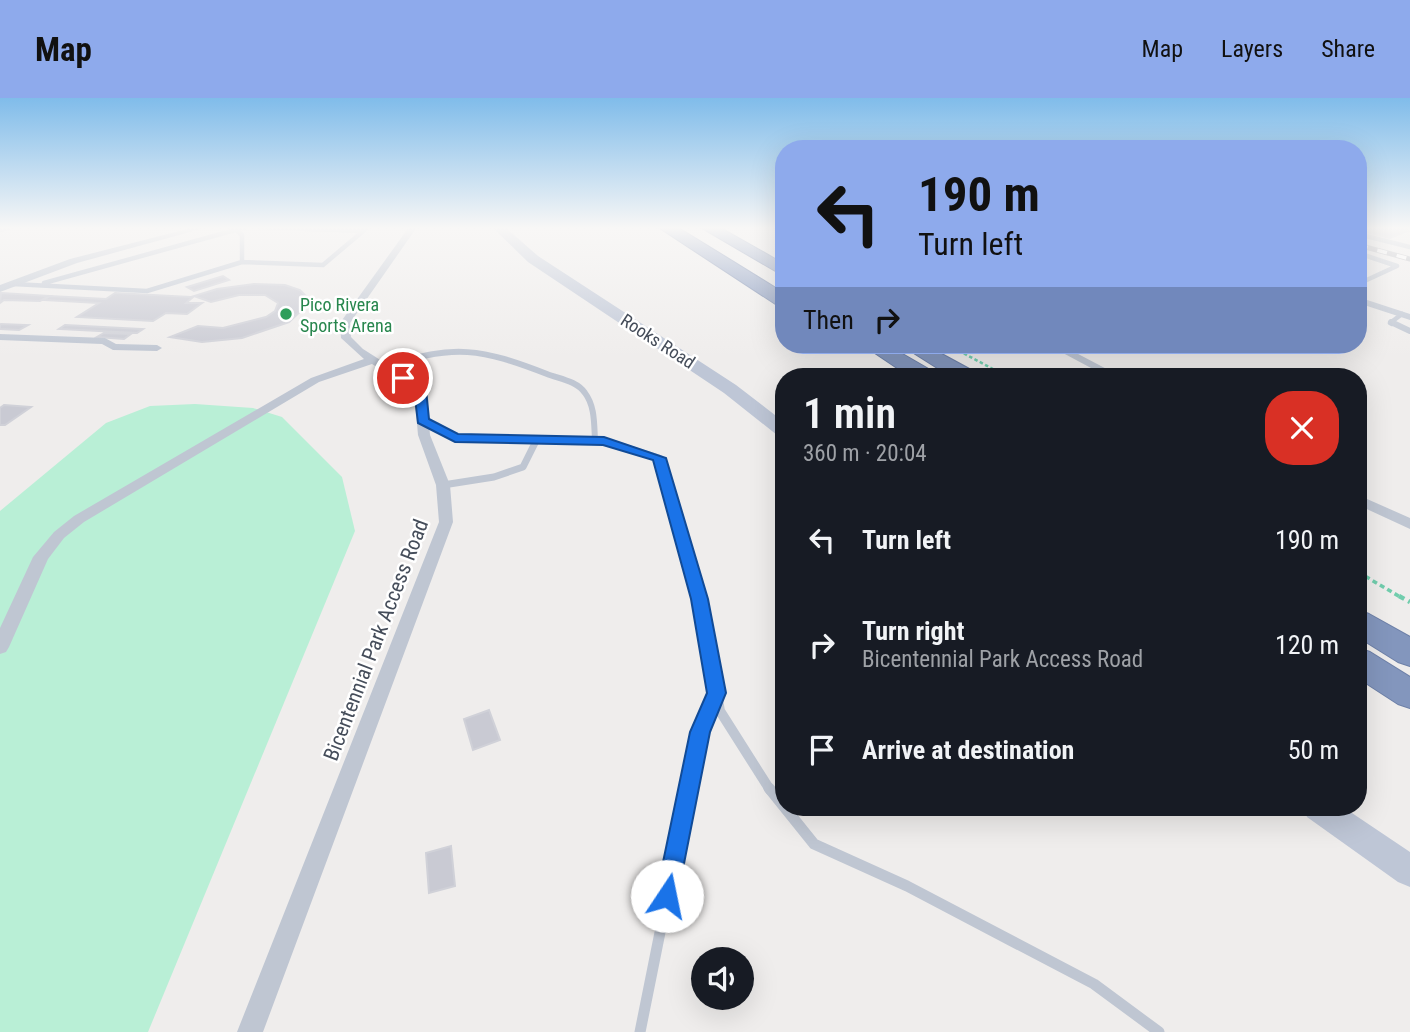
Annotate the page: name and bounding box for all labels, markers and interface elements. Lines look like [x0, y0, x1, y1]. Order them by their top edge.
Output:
text: Map [35, 30, 92, 69]
text: Map [1142, 35, 1183, 63]
text: Layers [1221, 35, 1283, 63]
text: Share [1321, 35, 1375, 63]
text: 190 m [918, 166, 1040, 223]
icon: left [803, 168, 894, 259]
text: Turn left [918, 225, 1023, 263]
place label: Pico Rivera Sports Arena [300, 294, 392, 336]
icon: right [868, 301, 906, 339]
text: Then [803, 305, 854, 335]
marker: Pico Rivera Sports Arena [278, 306, 294, 322]
street label: Rooks Road [617, 309, 699, 373]
pin [373, 348, 433, 408]
icon: arrive [384, 359, 422, 397]
text: 1 min [803, 389, 896, 438]
button: close [1265, 391, 1339, 465]
text: 360 m · 20:04 [803, 440, 927, 467]
street label: Bicentennial Park Access Road [319, 516, 433, 764]
icon: left [803, 521, 841, 559]
text: Turn left [862, 525, 951, 555]
text: 190 m [1275, 525, 1339, 555]
text: Turn right [862, 616, 964, 646]
icon: right [803, 626, 841, 664]
text: 120 m [1275, 630, 1339, 660]
text: Bicentennial Park Access Road [862, 646, 1143, 673]
icon: arrive [803, 731, 841, 769]
text: Arrive at destination [862, 735, 1074, 765]
text: 50 m [1288, 735, 1339, 765]
position arrow [630, 859, 704, 933]
map controls [691, 947, 754, 1010]
button: sound [691, 947, 754, 1010]

